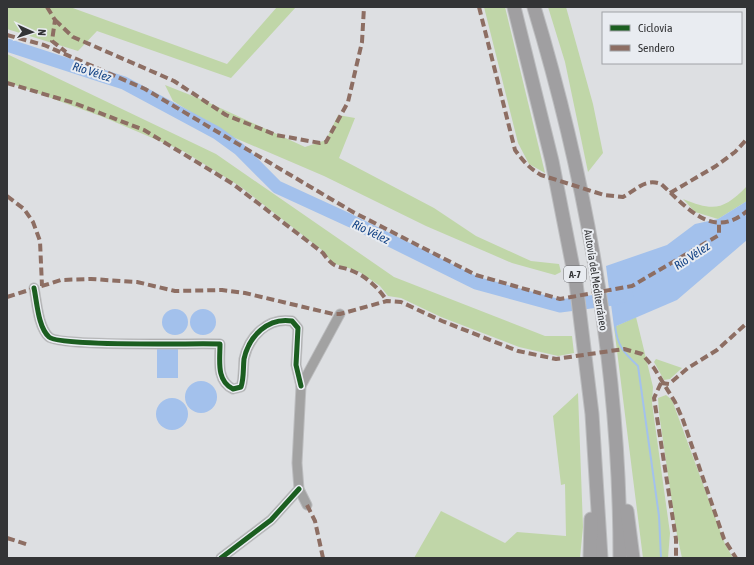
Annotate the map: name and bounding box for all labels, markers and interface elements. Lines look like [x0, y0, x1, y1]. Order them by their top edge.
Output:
north arrow [12, 12, 52, 52]
legend [602, 12, 742, 64]
text: Ciclovía [638, 21, 672, 35]
text: N [36, 29, 48, 36]
text: Sendero [638, 41, 675, 55]
water label: Río Vélez [71, 59, 114, 85]
water label: Río Vélez [350, 217, 393, 247]
street label: Autovía del Mediterráneo [582, 229, 610, 331]
water label: Río Vélez [672, 239, 713, 273]
road number: A-7 [564, 266, 586, 282]

